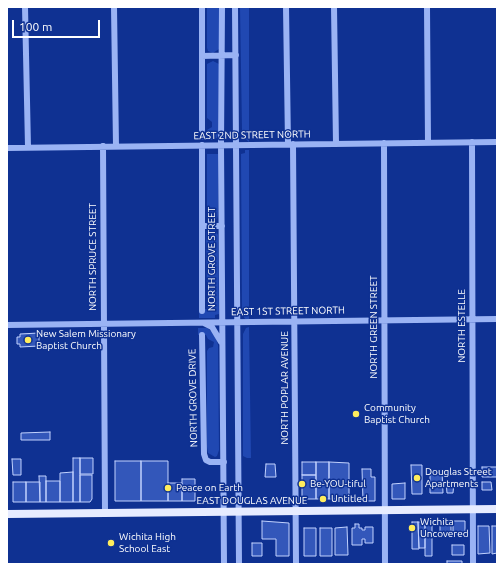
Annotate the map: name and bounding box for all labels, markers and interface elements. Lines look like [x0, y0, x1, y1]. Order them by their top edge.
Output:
scale bar [14, 12, 102, 38]
text: 100 m [19, 20, 52, 33]
street label: EAST 2ND STREET NORTH [193, 128, 311, 142]
street label: NORTH SPRUCE STREET [87, 203, 99, 311]
street label: NORTH GROVE STREET [206, 207, 218, 311]
street label: NORTH GREEN STREET [368, 275, 380, 379]
street label: NORTH ESTELLE [456, 289, 468, 363]
street label: EAST 1ST STREET NORTH [231, 304, 345, 318]
place label: New Salem Missionary Baptist Church [36, 328, 136, 352]
street label: NORTH POPLAR AVENUE [279, 331, 291, 445]
marker: New Salem Missionary Baptist Church [23, 335, 33, 345]
street label: NORTH GROVE DRIVE [186, 349, 200, 447]
place label: Community Baptist Church [364, 402, 430, 426]
marker: Community Baptist Church [351, 409, 361, 419]
place label: Douglas Street Apartments [425, 466, 492, 490]
marker: Douglas Street Apartments [412, 473, 422, 483]
place label: Be-YOU-tiful [310, 478, 366, 490]
marker: Be-YOU-tiful [297, 479, 307, 489]
place label: Peace on Earth [176, 482, 243, 494]
marker: Peace on Earth [163, 483, 173, 493]
place label: Untitled [331, 493, 368, 505]
marker: Untitled [318, 494, 328, 504]
street label: EAST DOUGLAS AVENUE [197, 495, 307, 507]
place label: Wichita Uncovered [420, 516, 469, 540]
marker: Wichita Uncovered [407, 523, 417, 533]
place label: Wichita High School East [119, 531, 176, 554]
marker: Wichita High School East [106, 538, 116, 548]

